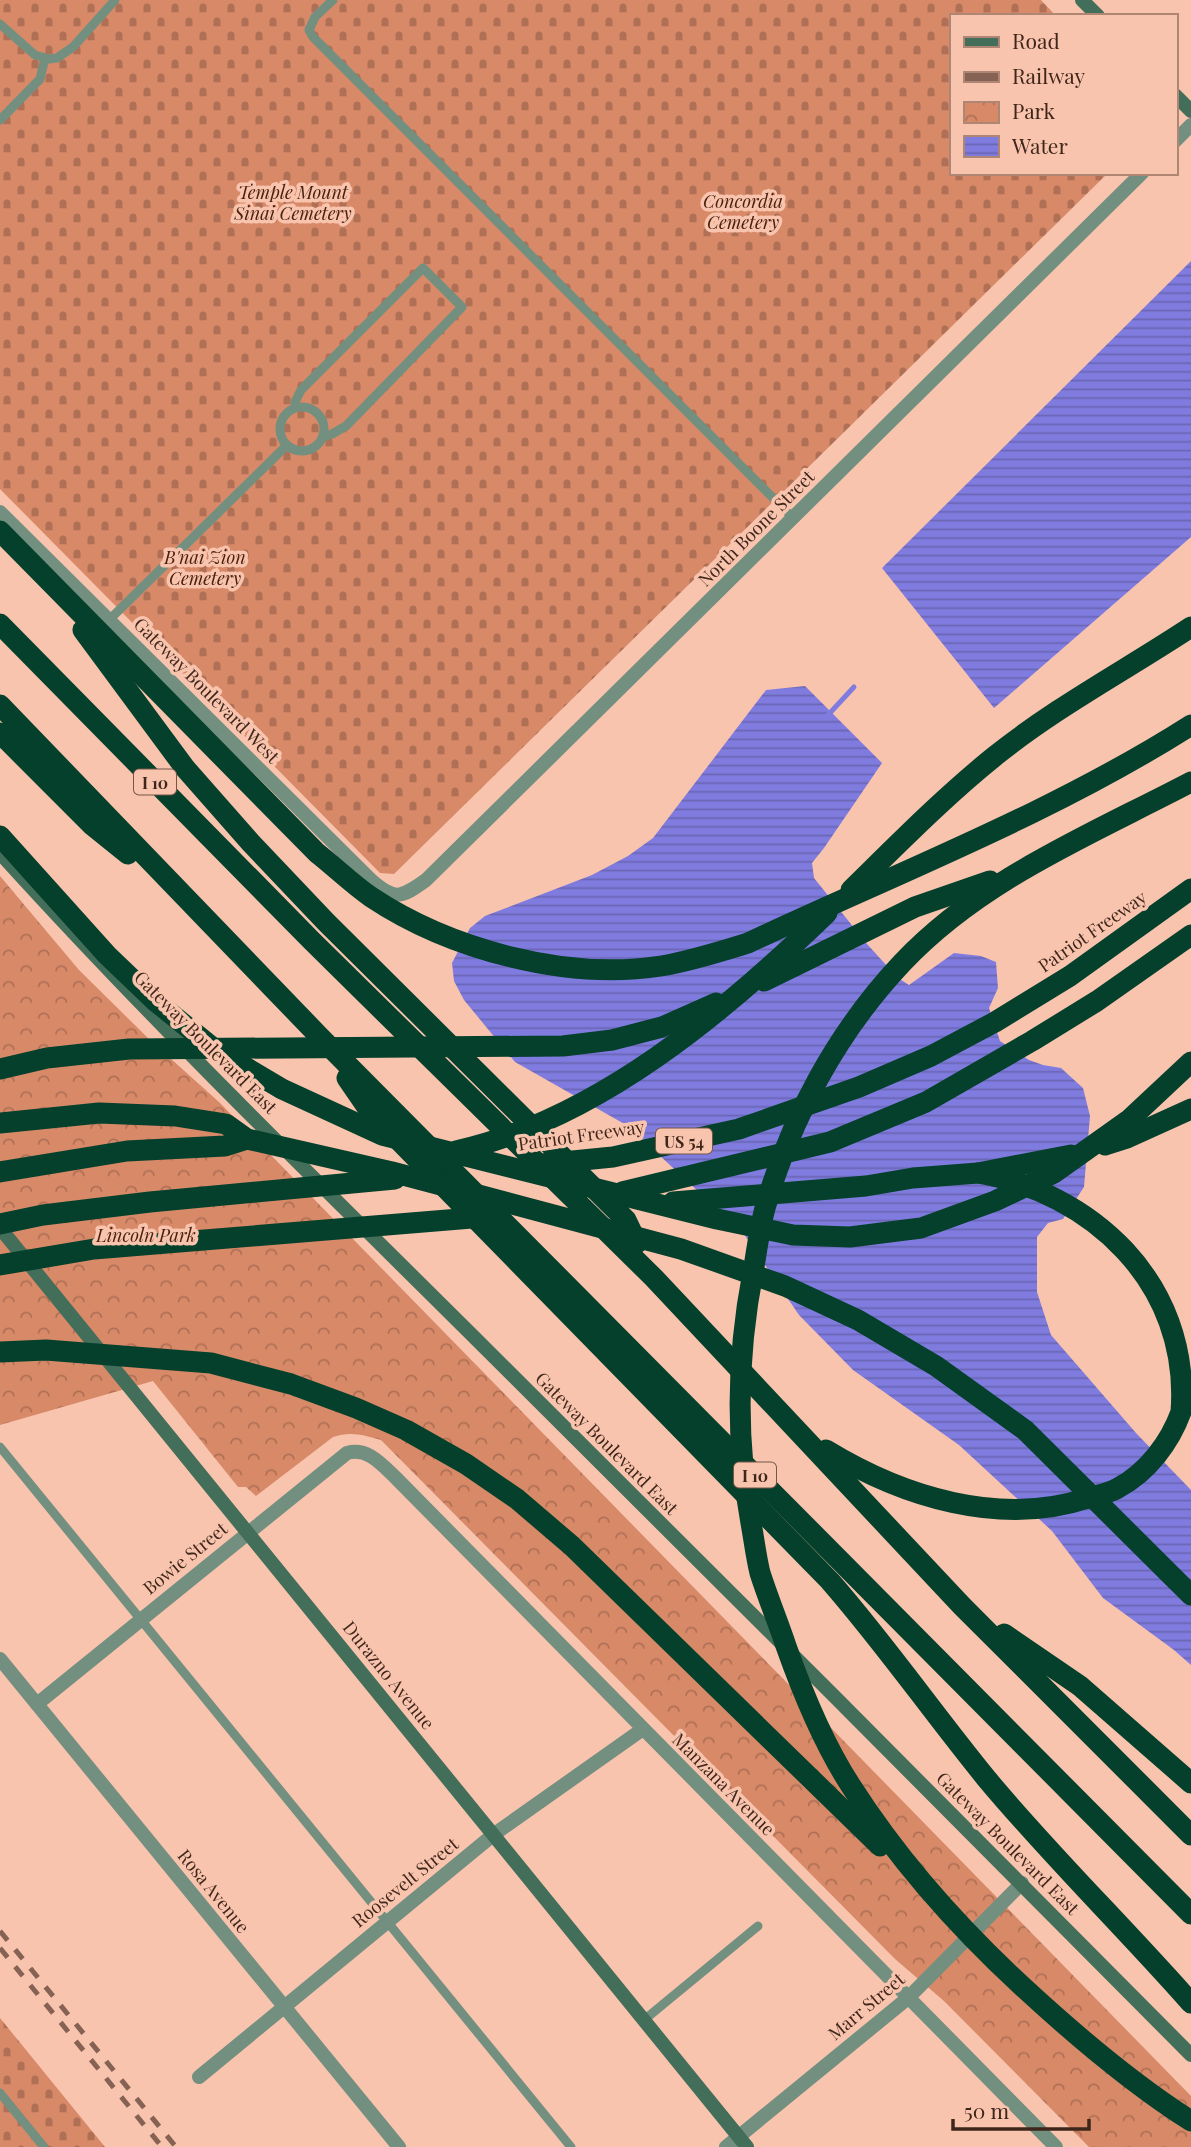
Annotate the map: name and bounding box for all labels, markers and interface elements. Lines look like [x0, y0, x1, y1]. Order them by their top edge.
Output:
legend [950, 14, 1177, 175]
text: Road [1012, 26, 1060, 54]
text: Railway [1012, 61, 1086, 89]
text: Park [1012, 96, 1056, 124]
text: Water [1011, 131, 1068, 159]
park label: Temple Mount Sinai Cemetery [233, 180, 352, 225]
park label: Concordia Cemetery [703, 189, 783, 234]
street label: North Boone Street [693, 464, 820, 591]
park label: B'nai Zion Cemetery [163, 545, 246, 590]
street label: Gateway Boulevard West [129, 612, 285, 768]
road number: I 10 [134, 769, 176, 794]
street label: Patriot Freeway [1033, 885, 1151, 977]
street label: Gateway Boulevard East [129, 965, 283, 1119]
street label: Patriot Freeway [516, 1114, 646, 1156]
road number: US 54 [656, 1128, 712, 1154]
park label: Lincoln Park [95, 1223, 196, 1247]
street label: Gateway Boulevard East [530, 1366, 684, 1520]
road number: I 10 [734, 1462, 776, 1488]
street label: Bowie Street [138, 1516, 233, 1599]
street label: Durazno Avenue [338, 1616, 440, 1734]
street label: Manzana Avenue [668, 1728, 780, 1840]
street label: Gateway Boulevard East [931, 1766, 1085, 1920]
street label: Roosevelt Street [347, 1831, 464, 1932]
street label: Rosa Avenue [173, 1844, 255, 1938]
street label: Marr Street [823, 1967, 910, 2045]
scale bar [953, 2088, 1090, 2132]
text: 50 m [964, 2096, 1010, 2124]

